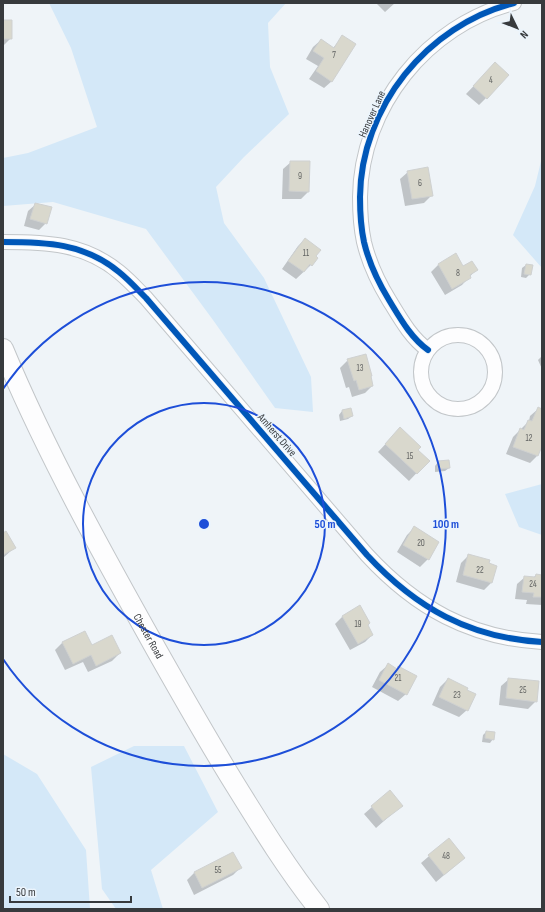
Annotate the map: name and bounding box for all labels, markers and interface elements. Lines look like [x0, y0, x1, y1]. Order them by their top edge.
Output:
north arrow [497, 8, 537, 48]
text: N [517, 28, 531, 41]
house number: 7 [332, 50, 336, 61]
house number: 4 [489, 75, 493, 86]
street label: Hanover Lane [356, 89, 388, 139]
house number: 9 [298, 171, 302, 182]
house number: 6 [418, 178, 422, 189]
house number: 11 [303, 248, 310, 259]
house number: 8 [456, 268, 460, 279]
house number: 13 [357, 363, 364, 374]
street label: Amherst Drive [254, 410, 299, 459]
house number: 12 [526, 433, 533, 444]
house number: 15 [407, 451, 414, 462]
centre of rings [197, 517, 211, 531]
text: 50 m [315, 517, 335, 532]
text: 100 m [433, 517, 459, 532]
house number: 20 [417, 538, 425, 549]
house number: 22 [476, 565, 484, 576]
house number: 24 [529, 579, 537, 590]
street label: Chester Road [131, 611, 167, 661]
house number: 19 [354, 619, 362, 630]
house number: 21 [395, 673, 402, 684]
house number: 25 [519, 685, 527, 696]
house number: 23 [453, 690, 461, 701]
house number: 48 [442, 851, 450, 862]
house number: 55 [214, 865, 222, 876]
scale bar [10, 878, 131, 904]
text: 50 m [16, 885, 36, 900]

